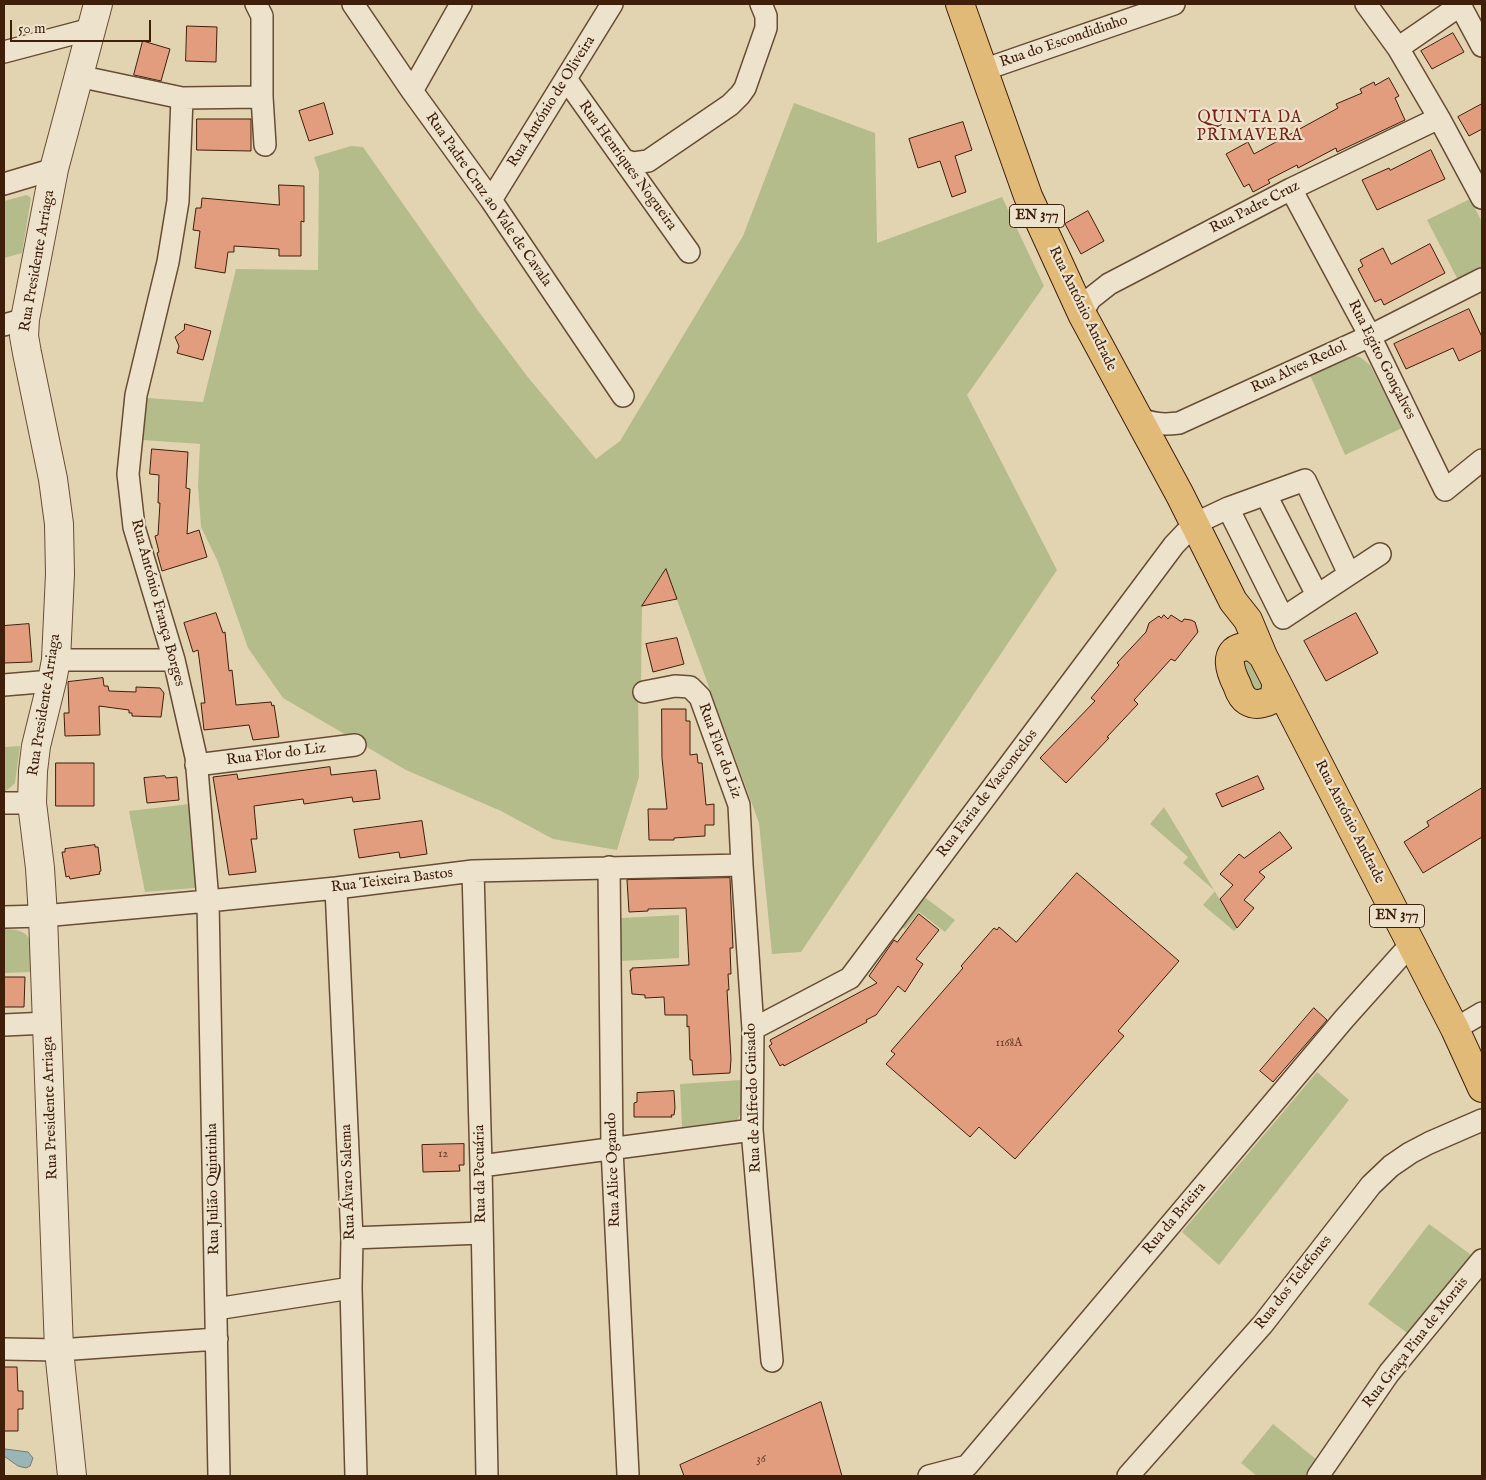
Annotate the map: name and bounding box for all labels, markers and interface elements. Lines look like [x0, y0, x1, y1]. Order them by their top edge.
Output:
scale bar [12, 10, 154, 42]
street label: Rua do Escondidinho [998, 12, 1130, 72]
text: 50 m [18, 19, 46, 38]
street label: Rua António de Oliveira [504, 33, 600, 171]
street label: Rua Henriques Nogueira [574, 98, 680, 234]
district label: QUINTA DA PRIMAVERA [1195, 109, 1305, 147]
street label: Rua Padre Cruz ao Vale de Cavala [421, 110, 555, 290]
street label: Rua Padre Cruz [1207, 178, 1303, 238]
street label: Rua Presidente Arriaga [17, 189, 59, 333]
road number: EN 377 [1010, 205, 1064, 228]
street label: Rua António Andrade [1044, 244, 1120, 374]
street label: Rua Egito Gonçalves [1343, 297, 1419, 423]
street label: Rua Alves Redol [1248, 338, 1350, 398]
street label: Rua António França Borges [126, 517, 188, 689]
street label: Rua Presidente Arriaga [25, 633, 65, 777]
street label: Rua Flor do Liz [693, 701, 745, 801]
street label: Rua Faria de Vasconcelos [934, 726, 1042, 862]
street label: Rua Flor do Liz [225, 740, 327, 770]
street label: Rua António Andrade [1310, 757, 1388, 887]
street label: Rua Teixeira Bastos [330, 865, 454, 897]
road number: EN 377 [1370, 904, 1424, 928]
street label: Rua de Alfredo Guisado [742, 1023, 766, 1173]
street label: Rua Presidente Arriaga [40, 1036, 62, 1180]
house number: 1168A [996, 1037, 1022, 1051]
street label: Rua Alice Ogando [603, 1112, 625, 1228]
street label: Rua Julião Quintinha [204, 1123, 224, 1255]
street label: Rua Álvaro Salema [338, 1124, 360, 1240]
street label: Rua da Pecuária [471, 1125, 491, 1223]
house number: 12 [438, 1148, 448, 1162]
street label: Rua da Brieira [1140, 1179, 1210, 1259]
street label: Rua dos Telefones [1252, 1232, 1336, 1334]
street label: Rua Graça Pina de Morais [1359, 1274, 1473, 1412]
house number: 36 [756, 1453, 766, 1467]

